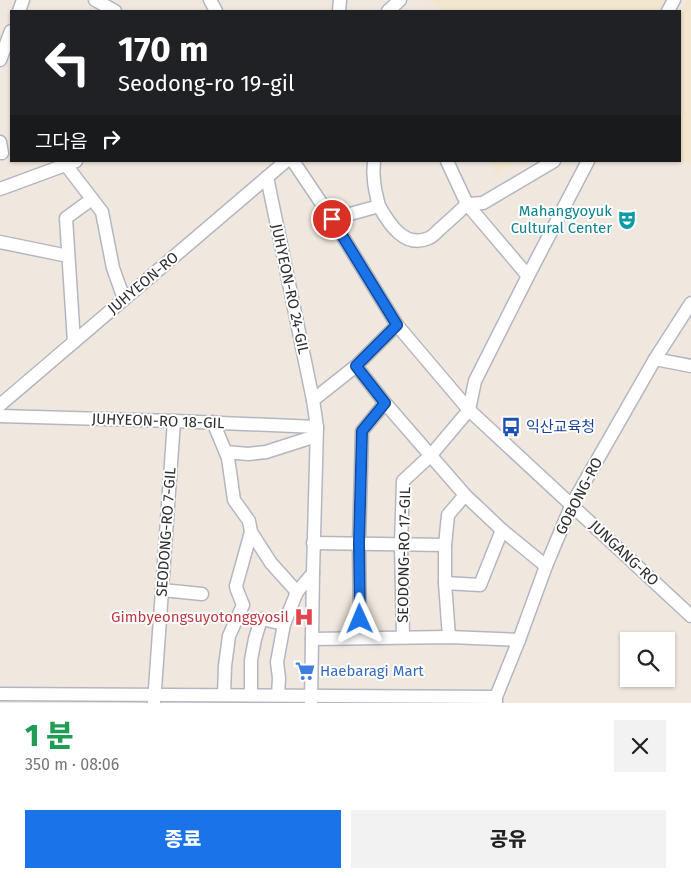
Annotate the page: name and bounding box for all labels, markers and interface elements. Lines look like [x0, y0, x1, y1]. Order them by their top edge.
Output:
text: 170 m [118, 28, 209, 70]
icon: left [35, 30, 100, 95]
text: Seodong-ro 19-gil [118, 70, 294, 97]
icon: right [97, 125, 125, 153]
text: 그다음 [35, 130, 87, 153]
pin [311, 198, 353, 240]
place label: Mahangyoyuk Cultural Center [511, 202, 612, 237]
icon: arrive [318, 205, 346, 233]
theatre icon: Mahangyoyuk Cultural Center [616, 209, 638, 231]
street label: JUHYEON-RO 24-GIL [267, 222, 313, 357]
street label: JUHYEON-RO [104, 248, 182, 318]
street label: JUHYEON-RO 18-GIL [91, 410, 225, 432]
bus stop icon: 익산교육청 [500, 416, 522, 438]
place label: 익산교육청 [526, 418, 595, 436]
street label: GOBONG-RO [552, 454, 606, 538]
street label: SEODONG-RO 7-GIL [153, 466, 180, 597]
street label: SEODONG-RO 17-GIL [394, 486, 414, 623]
street label: JUNGANG-RO [586, 516, 662, 590]
position arrow [333, 592, 385, 644]
hospital icon: Gimbyeongsuyotonggyosil [293, 606, 315, 628]
place label: Gimbyeongsuyotonggyosil [111, 608, 290, 626]
map controls [620, 632, 675, 687]
button: search [620, 632, 675, 687]
supermarket icon: Haebaragi Mart [294, 660, 316, 682]
place label: Haebaragi Mart [320, 662, 424, 680]
text: 1 분 [25, 718, 74, 754]
button: close [614, 720, 666, 772]
text: 350 m · 08:06 [25, 755, 119, 774]
button: 종료 [25, 810, 341, 868]
button: 공유 [351, 810, 666, 868]

